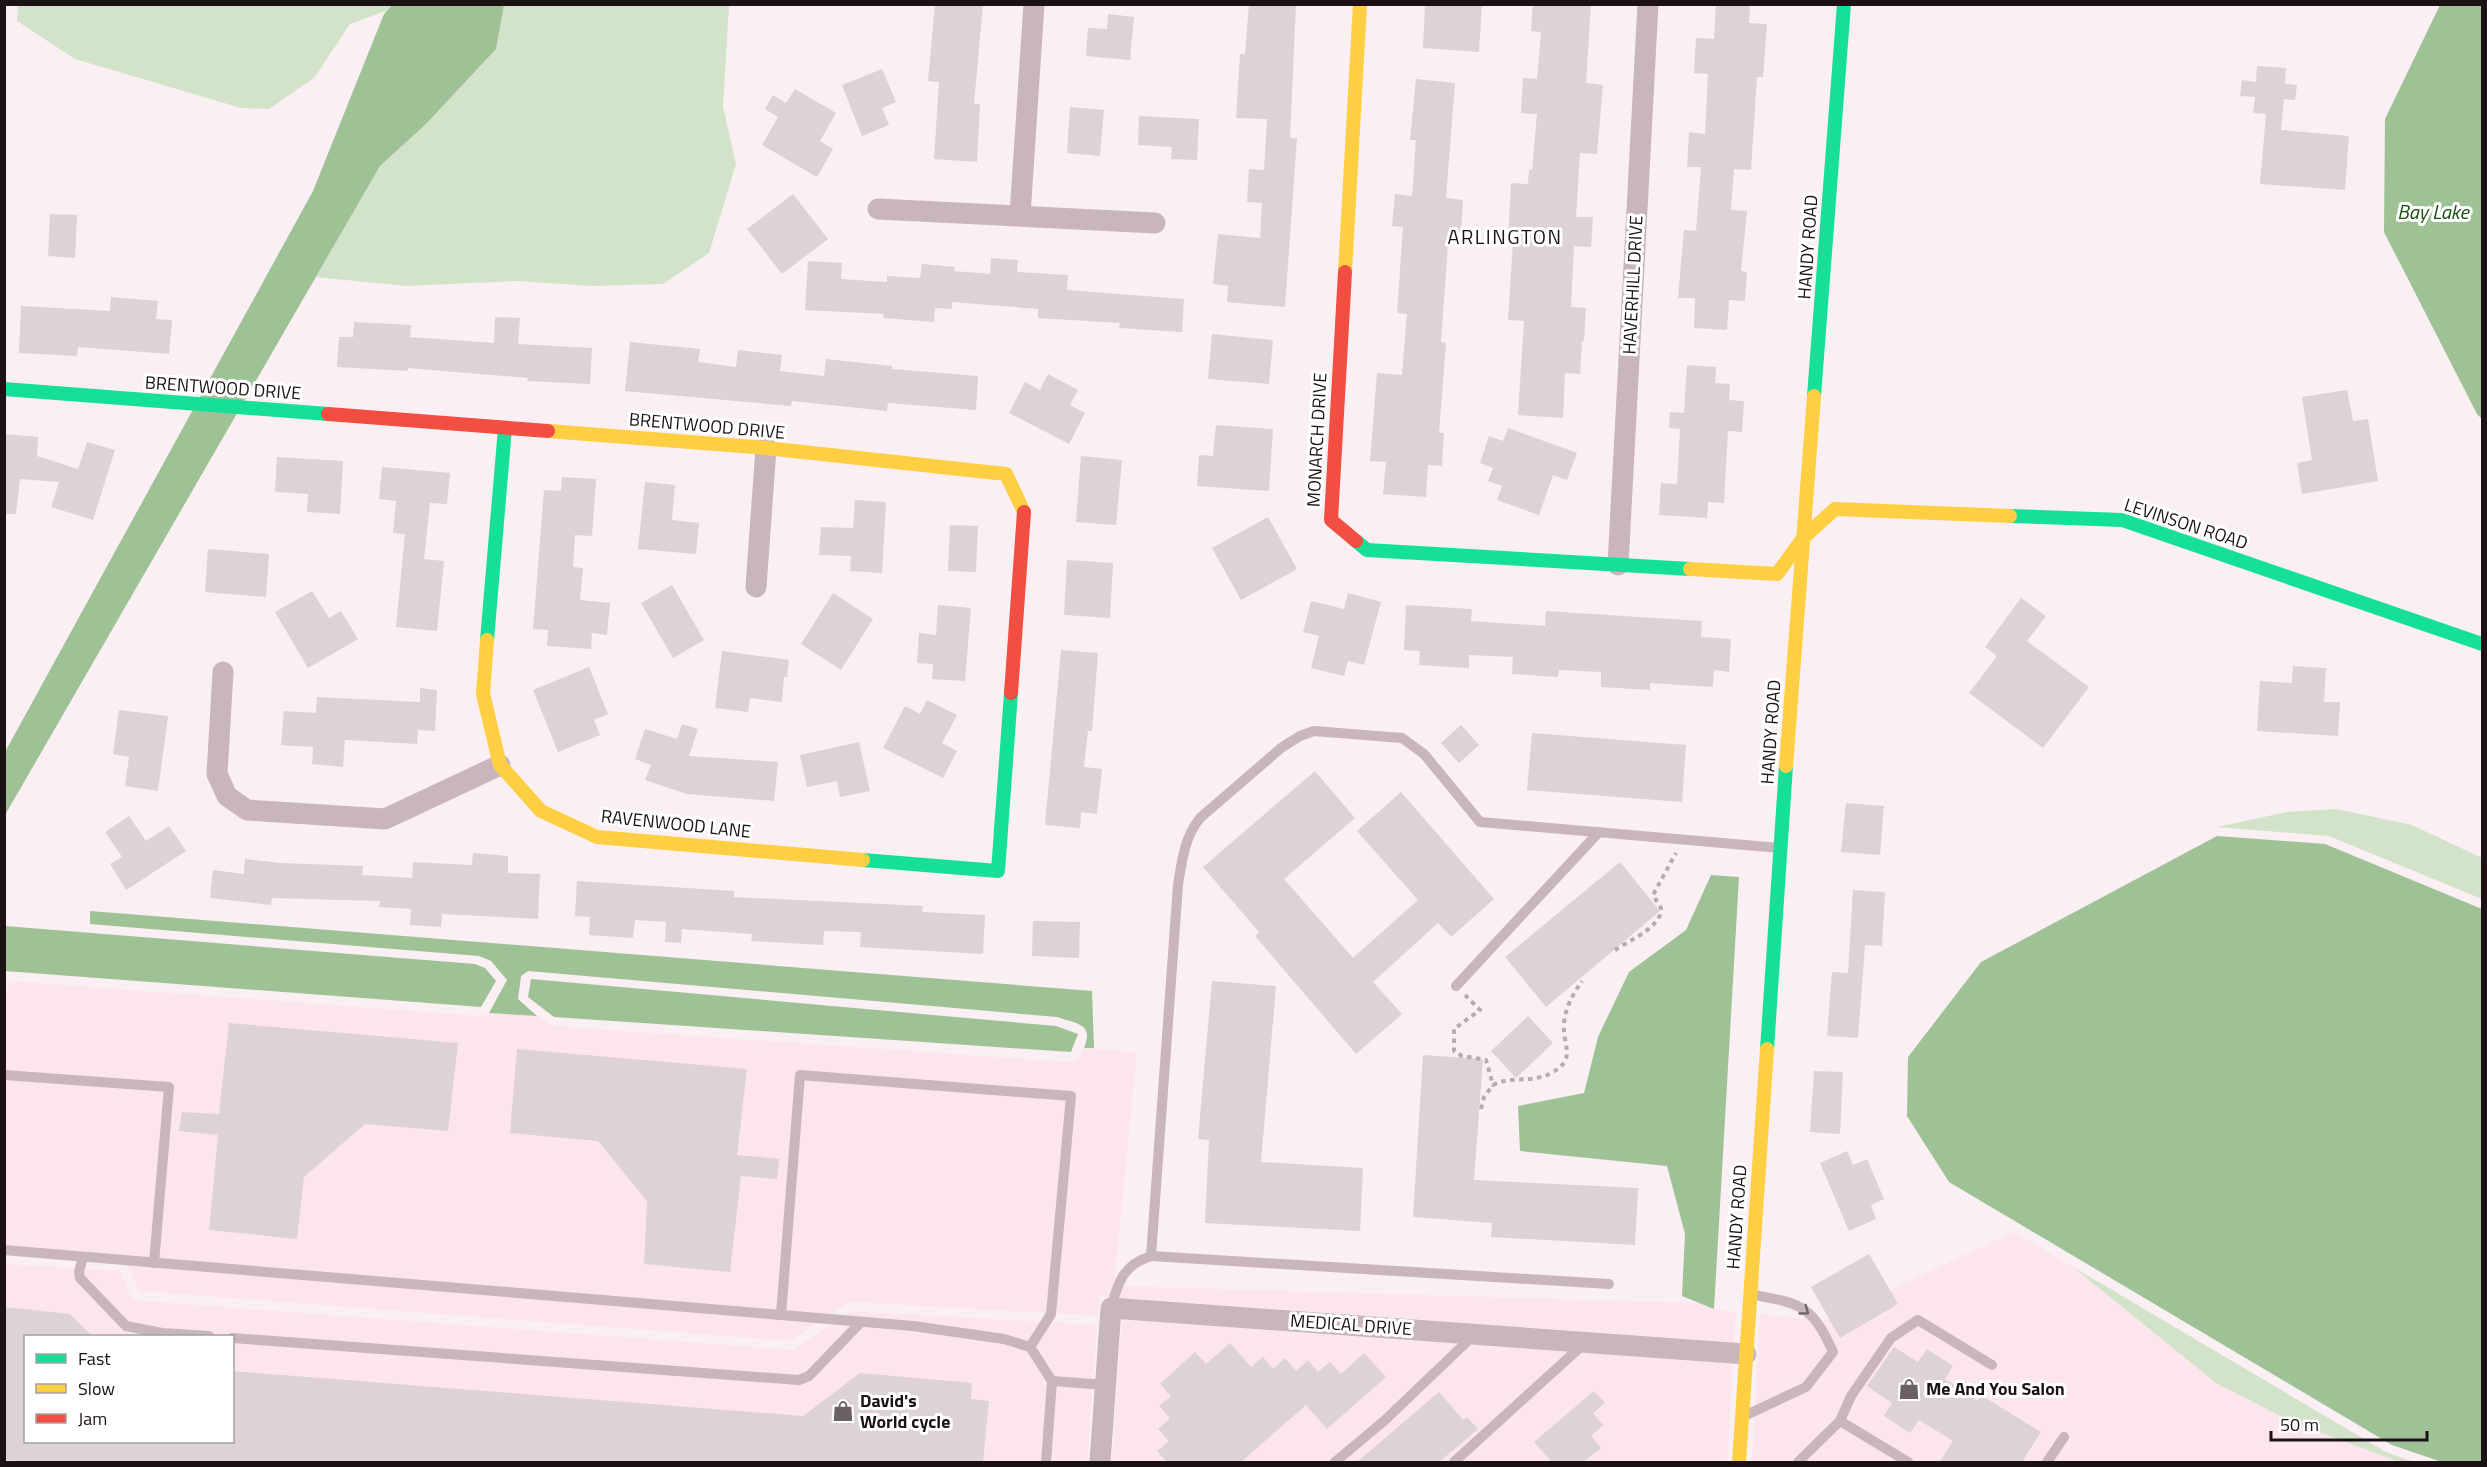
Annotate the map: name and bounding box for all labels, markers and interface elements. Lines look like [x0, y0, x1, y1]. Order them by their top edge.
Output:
street label: HANDY ROAD [1790, 194, 1825, 300]
water label: Bay Lake [2397, 196, 2470, 227]
street label: HAVERHILL DRIVE [1615, 215, 1650, 355]
district label: ARLINGTON [1448, 221, 1562, 252]
street label: BRENTWOOD DRIVE [144, 369, 302, 406]
street label: MONARCH DRIVE [1300, 372, 1334, 508]
street label: BRENTWOOD DRIVE [628, 405, 786, 446]
street label: LEVINSON ROAD [2121, 491, 2251, 556]
street label: HANDY ROAD [1753, 679, 1788, 785]
street label: RAVENWOOD LANE [600, 802, 752, 845]
street label: HANDY ROAD [1719, 1164, 1754, 1270]
one-way arrow [1798, 1304, 1809, 1315]
street label: MEDICAL DRIVE [1289, 1307, 1413, 1342]
legend [24, 1335, 234, 1443]
text: Fast [78, 1345, 111, 1372]
text: Slow [78, 1375, 115, 1402]
place label: Me And You Salon [1926, 1375, 2065, 1402]
shop icon: Me And You Salon [1897, 1377, 1921, 1401]
place label: David's World cycle [860, 1387, 950, 1435]
shop icon: David's World cycle [831, 1399, 855, 1423]
scale bar [2271, 1404, 2427, 1442]
text: Jam [78, 1405, 107, 1432]
text: 50 m [2280, 1411, 2319, 1438]

